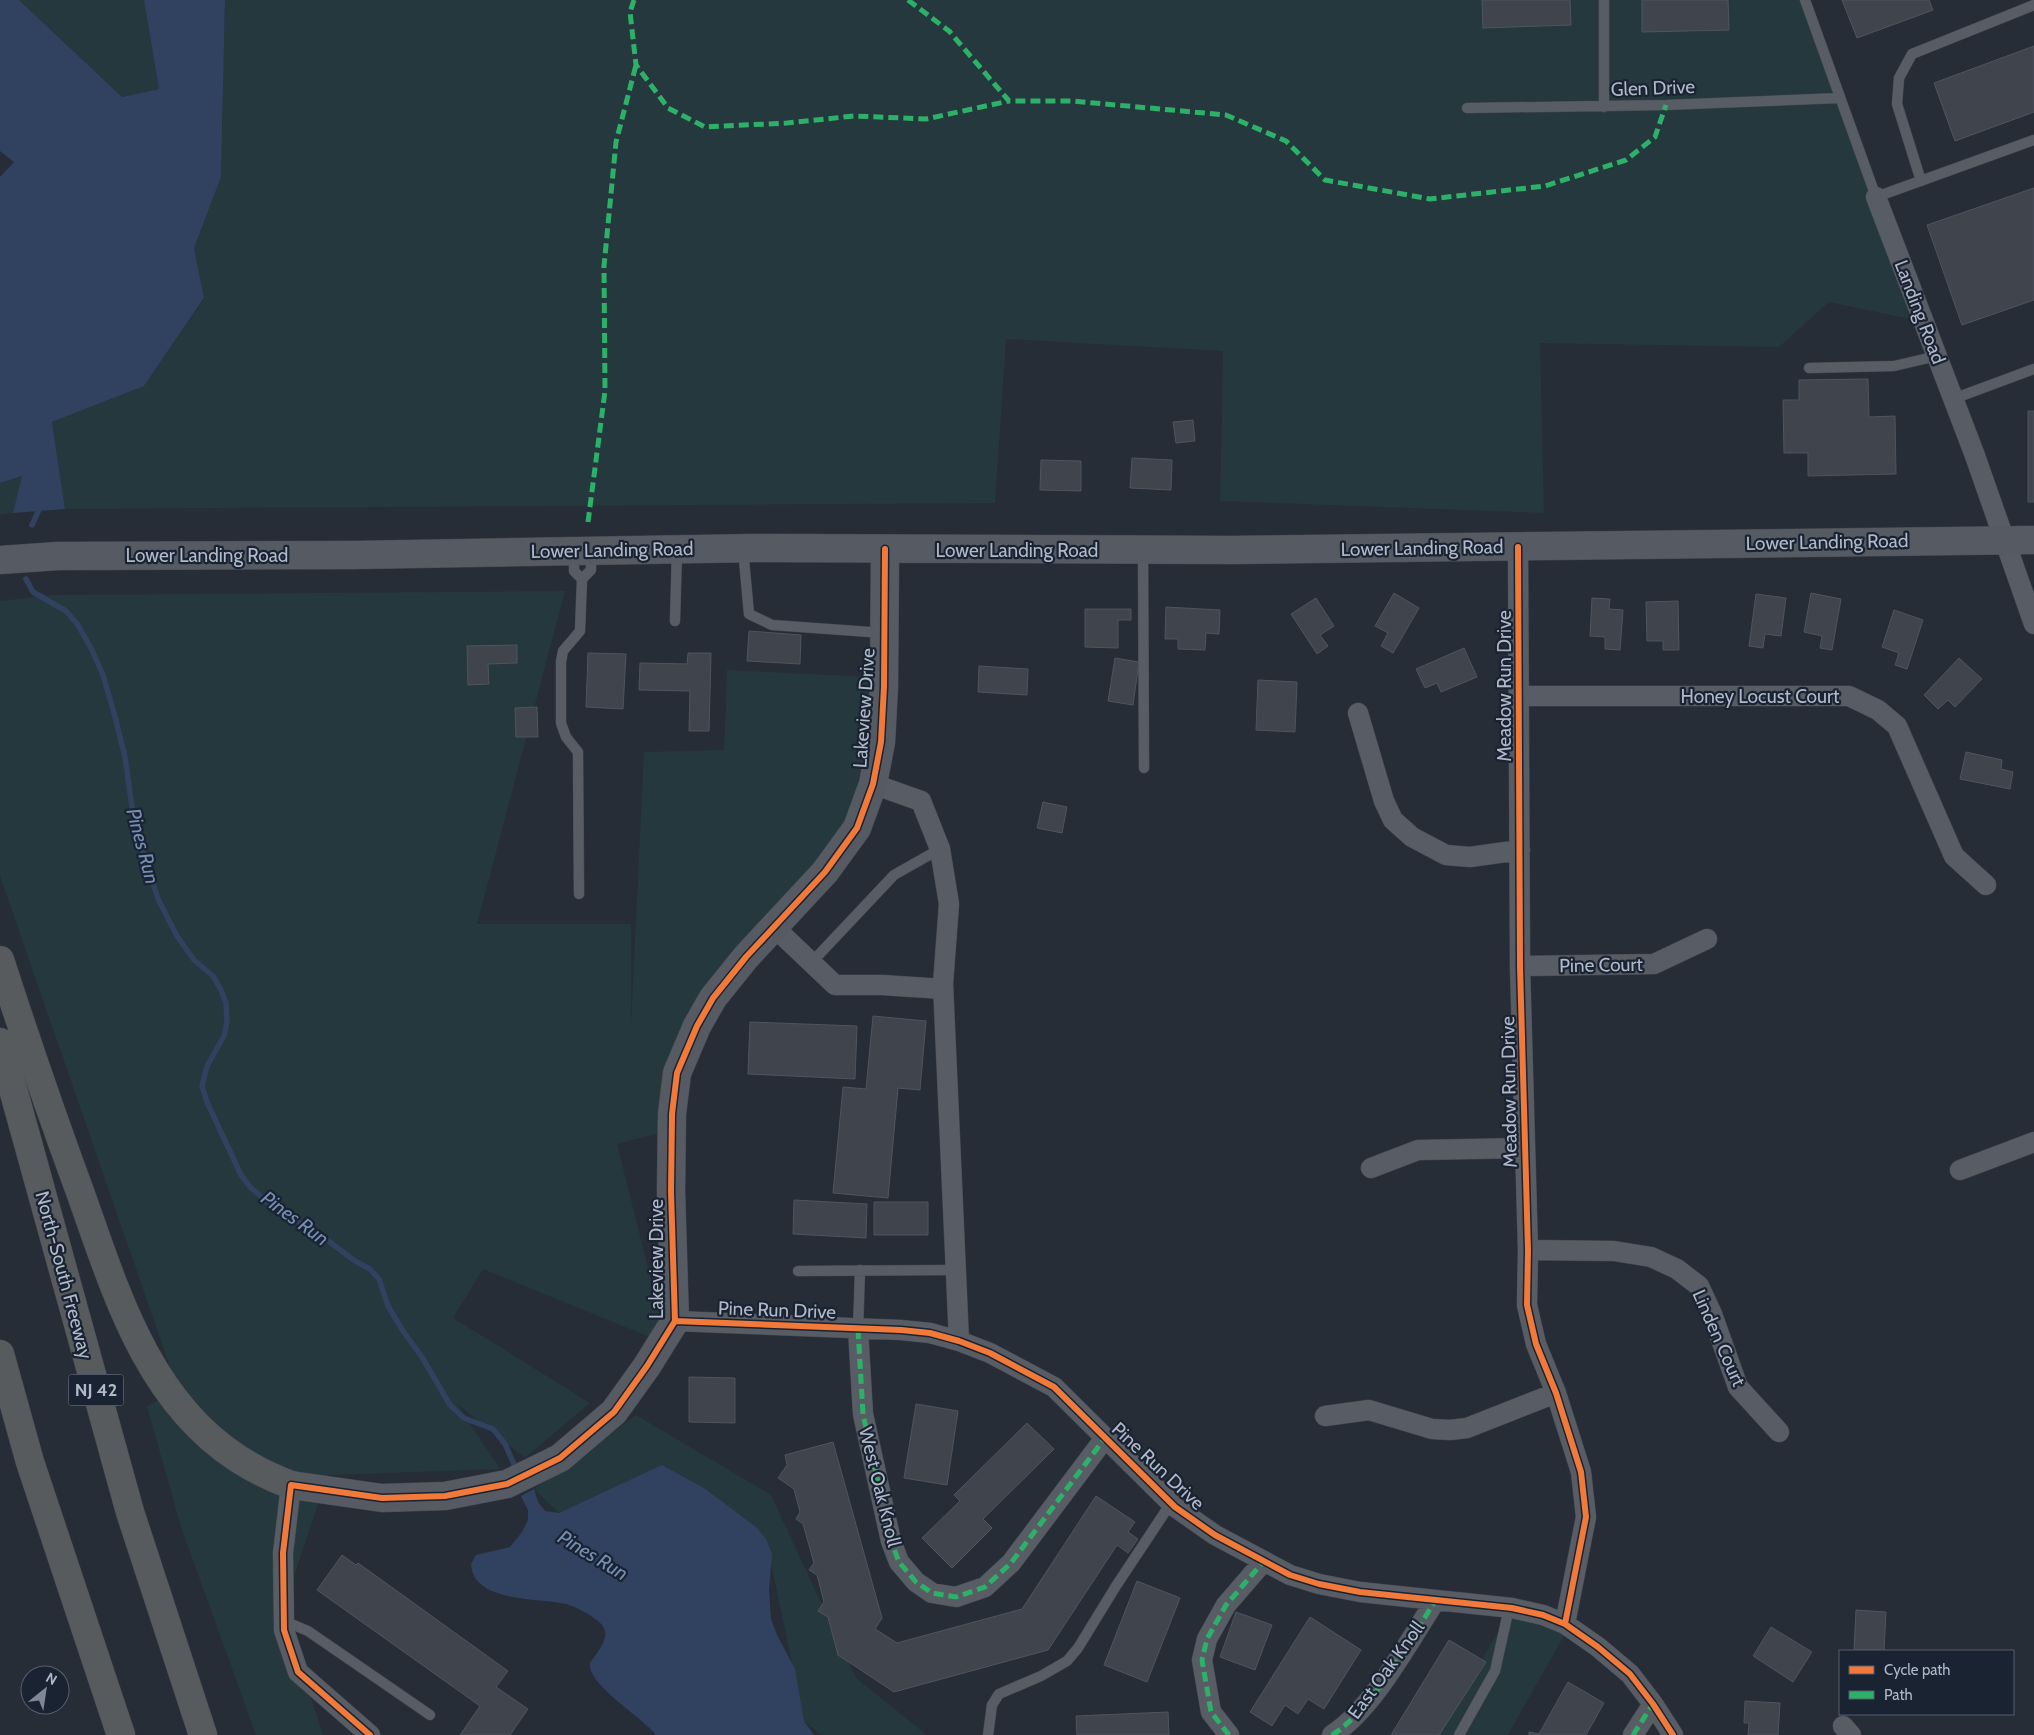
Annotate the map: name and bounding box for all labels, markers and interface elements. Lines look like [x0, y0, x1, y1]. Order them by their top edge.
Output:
street label: Glen Drive [1610, 75, 1696, 101]
street label: Landing Road [1890, 257, 1950, 367]
street label: Lower Landing Road [1745, 529, 1909, 555]
street label: Lower Landing Road [1340, 535, 1504, 561]
street label: Lower Landing Road [530, 537, 694, 563]
street label: Lower Landing Road [936, 539, 1098, 562]
street label: Lower Landing Road [126, 544, 288, 567]
street label: Meadow Run Drive [1493, 610, 1516, 762]
street label: Lakeview Drive [848, 647, 880, 769]
street label: Honey Locust Court [1681, 685, 1840, 708]
water label: Pines Run [121, 805, 165, 887]
street label: Pine Court [1559, 953, 1644, 977]
street label: Meadow Run Drive [1496, 1016, 1522, 1168]
water label: Pines Run [257, 1186, 333, 1250]
street label: North-South Freeway [31, 1189, 98, 1362]
street label: Lakeview Drive [645, 1199, 668, 1319]
street label: Linden Court [1687, 1286, 1751, 1391]
street label: Pine Run Drive [718, 1296, 837, 1324]
road number: NJ 42 [68, 1374, 124, 1406]
street label: Pine Run Drive [1107, 1417, 1209, 1515]
street label: West Oak Knoll [854, 1425, 906, 1550]
water label: Pines Run [554, 1525, 632, 1585]
street label: East Oak Knoll [1343, 1616, 1430, 1723]
legend [1839, 1650, 2014, 1715]
text: Cycle path [1884, 1661, 1950, 1679]
north arrow [20, 1665, 70, 1715]
text: N [43, 1668, 60, 1689]
text: Path [1884, 1686, 1913, 1704]

